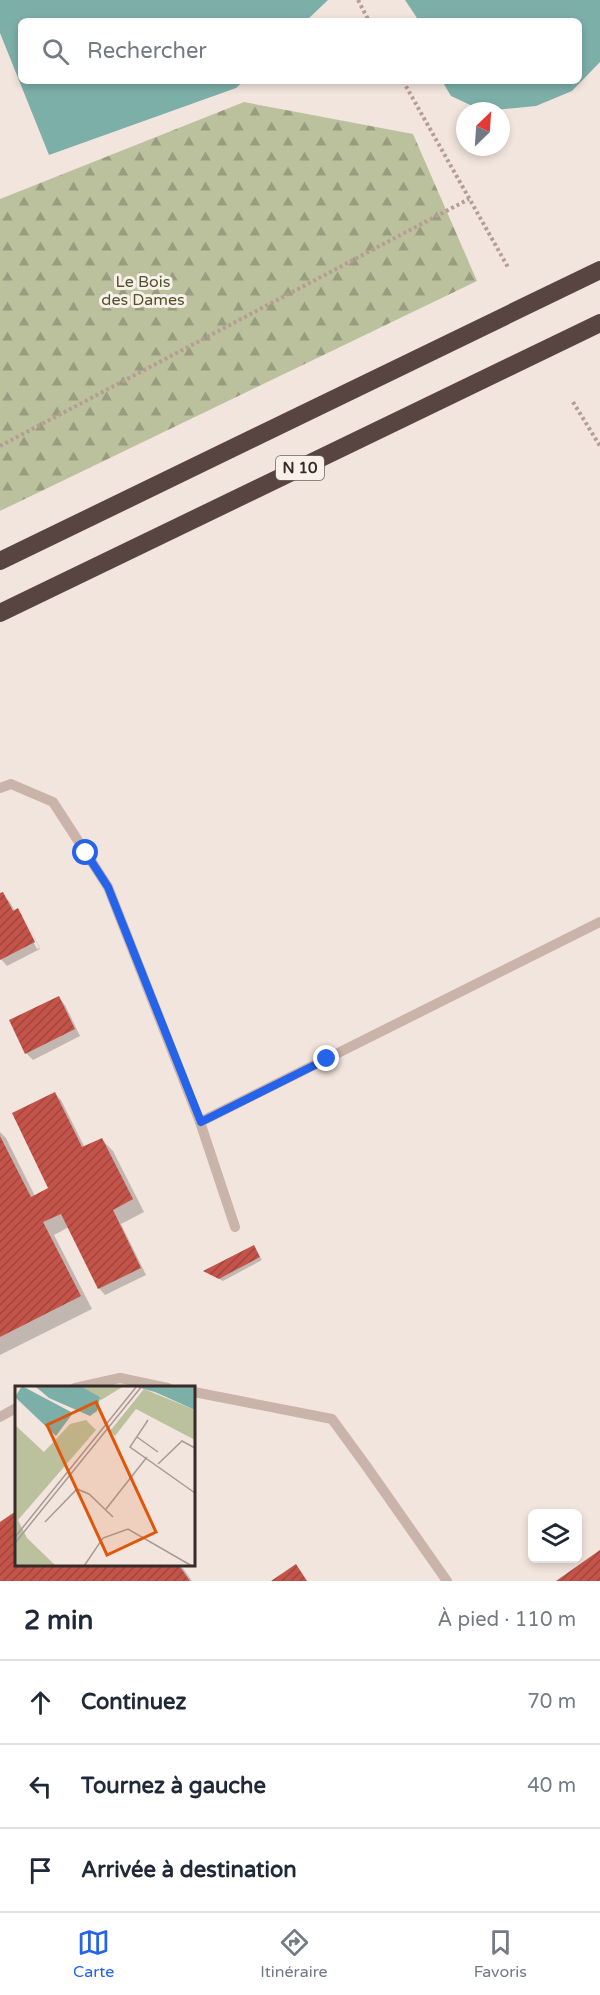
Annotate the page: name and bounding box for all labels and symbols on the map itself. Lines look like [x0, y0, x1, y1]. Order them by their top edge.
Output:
north arrow [456, 102, 510, 156]
park label: Le Bois des Dames [101, 272, 185, 310]
road number: N 10 [276, 456, 324, 480]
route start [72, 839, 98, 865]
route end [313, 1045, 339, 1071]
inset map [15, 1386, 195, 1566]

